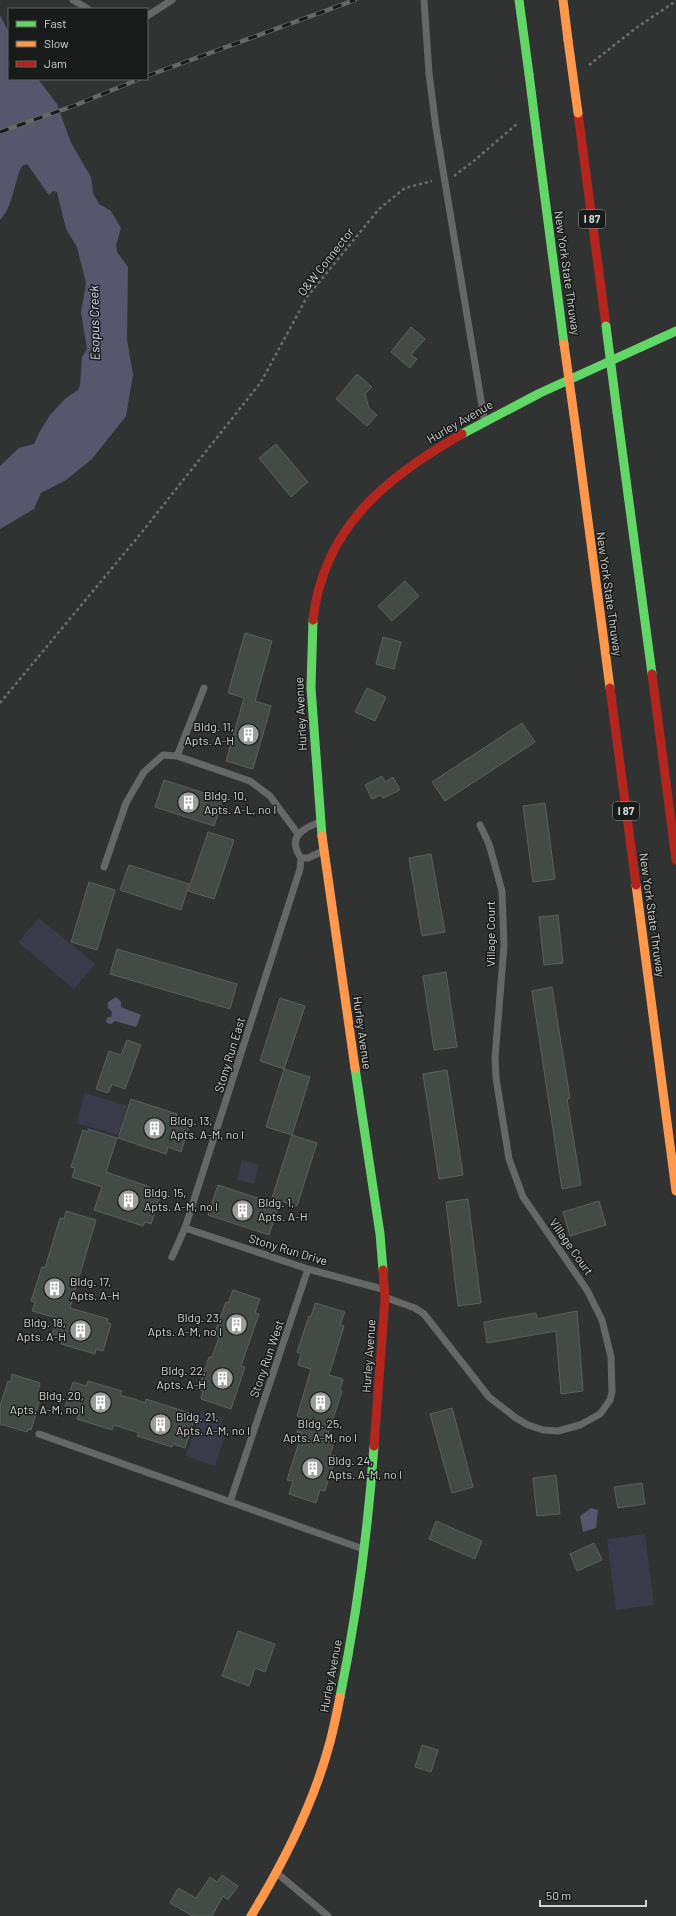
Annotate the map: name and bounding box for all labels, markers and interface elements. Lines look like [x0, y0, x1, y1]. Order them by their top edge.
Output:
legend [8, 8, 148, 80]
text: Fast [44, 16, 67, 30]
text: Slow [44, 36, 69, 50]
text: Jam [44, 56, 67, 70]
street label: New York State Thruway [552, 210, 584, 336]
road number: I 87 [579, 210, 605, 228]
street label: O&W Connector [294, 224, 357, 298]
water label: Esopus Creek [85, 285, 103, 361]
street label: Hurley Avenue [424, 397, 495, 446]
street label: New York State Thruway [594, 531, 626, 657]
street label: Hurley Avenue [291, 677, 309, 751]
place label: Bldg. 11, Apts. A-H [185, 719, 234, 747]
building icon: Bldg. 11, Apts. A-H [236, 721, 262, 747]
place label: Bldg. 10, Apts. A-L, no I [204, 788, 276, 816]
building icon: Bldg. 10, Apts. A-L, no I [176, 790, 202, 816]
road number: I 87 [613, 802, 639, 820]
street label: New York State Thruway [637, 852, 669, 978]
street label: Village Court [483, 901, 497, 967]
street label: Hurley Avenue [351, 995, 375, 1070]
street label: Stony Run East [211, 1015, 247, 1094]
place label: Bldg. 13, Apts. A-M, no I [170, 1113, 244, 1141]
building icon: Bldg. 13, Apts. A-M, no I [142, 1115, 168, 1141]
place label: Bldg. 15, Apts. A-M, no I [144, 1185, 218, 1213]
building icon: Bldg. 15, Apts. A-M, no I [115, 1187, 141, 1213]
place label: Bldg. 1, Apts. A-H [258, 1195, 308, 1223]
building icon: Bldg. 1, Apts. A-H [230, 1197, 256, 1223]
street label: Village Court [547, 1215, 597, 1278]
street label: Stony Run Drive [247, 1230, 329, 1268]
place label: Bldg. 17, Apts. A-H [70, 1274, 120, 1302]
building icon: Bldg. 17, Apts. A-H [42, 1276, 68, 1302]
place label: Bldg. 23, Apts. A-M, no I [148, 1310, 222, 1338]
building icon: Bldg. 23, Apts. A-M, no I [224, 1312, 250, 1338]
place label: Bldg. 18, Apts. A-H [17, 1315, 66, 1343]
building icon: Bldg. 18, Apts. A-H [68, 1317, 94, 1343]
street label: Stony Run West [246, 1318, 286, 1399]
street label: Hurley Avenue [358, 1319, 378, 1393]
place label: Bldg. 22, Apts. A-H [157, 1363, 206, 1391]
building icon: Bldg. 22, Apts. A-H [209, 1365, 235, 1391]
place label: Bldg. 20, Apts. A-M, no I [10, 1388, 84, 1416]
building icon: Bldg. 20, Apts. A-M, no I [87, 1390, 113, 1416]
building icon: Bldg. 25, Apts. A-M, no I [307, 1390, 333, 1416]
place label: Bldg. 21, Apts. A-M, no I [176, 1409, 250, 1437]
building icon: Bldg. 21, Apts. A-M, no I [147, 1411, 173, 1437]
place label: Bldg. 25, Apts. A-M, no I [283, 1416, 357, 1444]
place label: Bldg. 24, Apts. A-M, no I [328, 1453, 402, 1481]
building icon: Bldg. 24, Apts. A-M, no I [299, 1455, 325, 1481]
street label: Hurley Avenue [316, 1638, 344, 1713]
scale bar [540, 1882, 646, 1908]
text: 50 m [546, 1888, 571, 1902]

